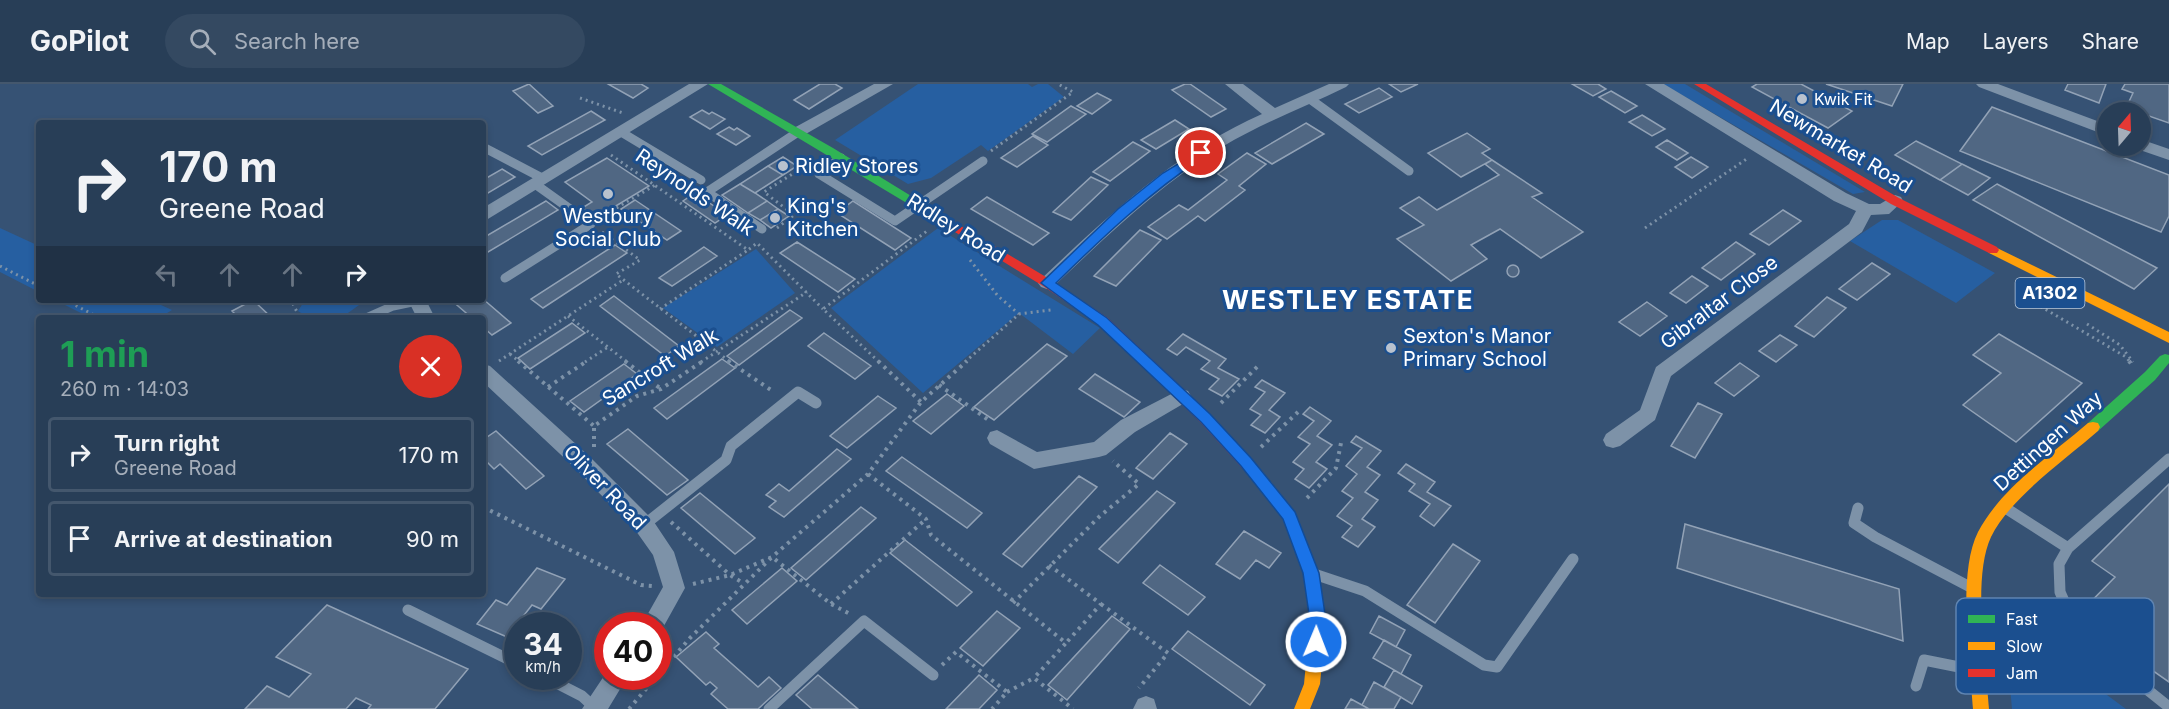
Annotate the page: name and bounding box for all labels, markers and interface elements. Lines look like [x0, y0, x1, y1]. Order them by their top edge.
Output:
search box [165, 14, 585, 68]
text: GoPilot [30, 24, 129, 58]
icon: search [186, 25, 219, 58]
text: Search here [234, 28, 360, 54]
text: Map [1906, 29, 1950, 54]
text: Layers [1983, 29, 2049, 54]
text: Share [2082, 29, 2139, 54]
place label: Kwik Fit [1814, 89, 1873, 109]
marker: Kwik Fit [1795, 92, 1809, 106]
street label: Newmarket Road [1765, 94, 1917, 198]
north arrow [2097, 102, 2151, 156]
map controls [2097, 102, 2151, 156]
pin [1175, 127, 1226, 178]
icon: arrive [1184, 136, 1217, 169]
text: 170 m [159, 141, 277, 192]
street label: Reynolds Walk [631, 143, 759, 241]
icon: right [60, 144, 138, 222]
place label: Ridley Stores [795, 154, 919, 178]
marker: Ridley Stores [776, 159, 790, 173]
marker: Westbury Social Club [601, 187, 615, 201]
street label: Ridley Road [902, 188, 1010, 268]
text: Greene Road [159, 192, 325, 225]
place label: King's Kitchen [787, 194, 859, 241]
place label: Westbury Social Club [555, 204, 661, 251]
marker: King's Kitchen [768, 211, 782, 225]
street label: Gibraltar Close [1656, 250, 1782, 354]
icon: left [150, 258, 183, 291]
icon: ahead [213, 258, 246, 291]
icon: ahead [276, 258, 309, 291]
icon: right [339, 258, 372, 291]
road number: A1302 [2016, 278, 2084, 308]
district label: WESTLEY ESTATE [1222, 284, 1474, 315]
street label: Sancroft Walk [598, 323, 722, 411]
place label: Sexton's Manor Primary School [1403, 324, 1552, 371]
text: 1 min [60, 332, 149, 376]
button: close [399, 335, 462, 398]
marker: Sexton's Manor Primary School [1384, 341, 1398, 355]
text: 260 m · 14:03 [60, 377, 189, 401]
street label: Dettingen Way [1989, 386, 2107, 496]
text: Turn right [114, 430, 220, 456]
icon: right [63, 438, 96, 471]
street label: Oliver Road [559, 439, 651, 535]
text: 170 m [399, 442, 459, 468]
text: Greene Road [114, 456, 237, 480]
icon: arrive [63, 522, 96, 555]
text: Arrive at destination [114, 526, 333, 552]
text: 90 m [406, 526, 459, 552]
legend [1956, 598, 2154, 694]
text: Fast [2006, 609, 2038, 629]
position arrow [1284, 610, 1348, 674]
speed limit sign: 40 [594, 612, 672, 690]
text: 34 [523, 626, 563, 662]
text: Slow [2006, 636, 2043, 656]
text: km/h [525, 657, 561, 676]
text: Jam [2006, 663, 2038, 683]

